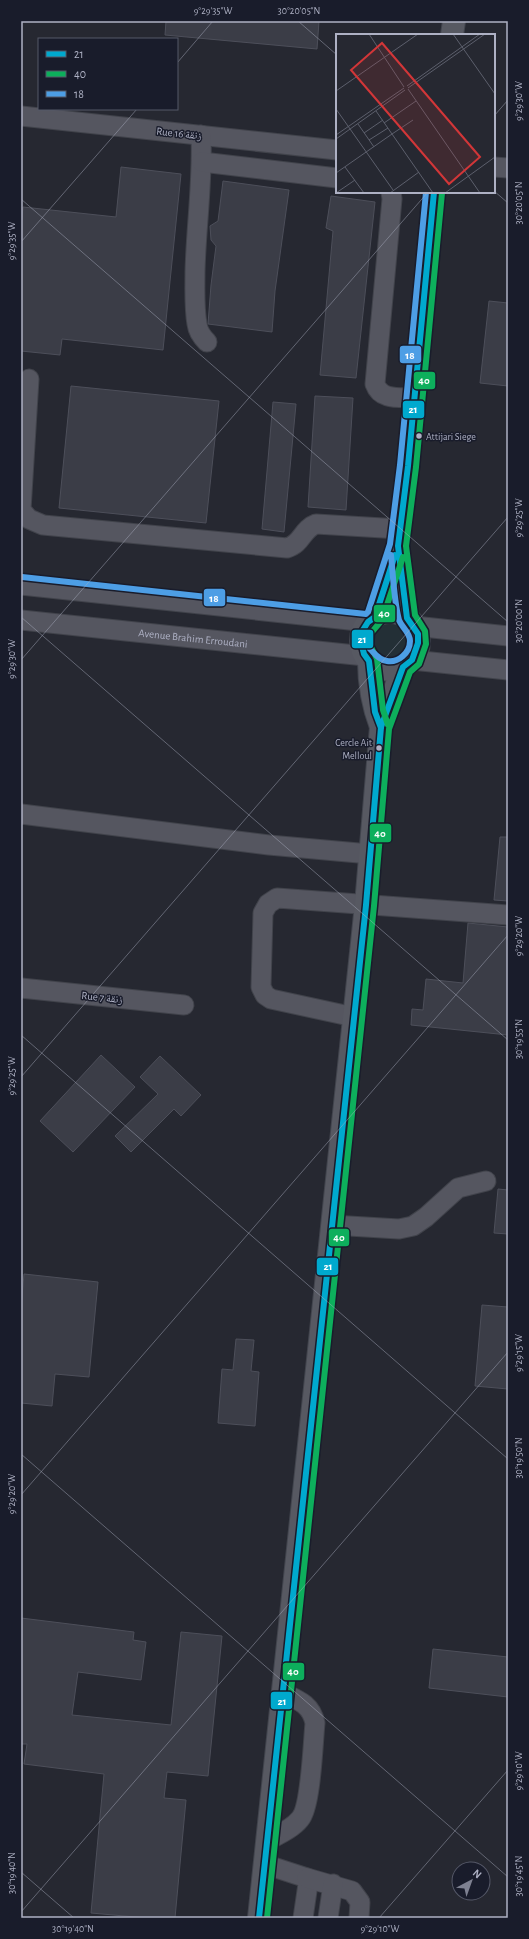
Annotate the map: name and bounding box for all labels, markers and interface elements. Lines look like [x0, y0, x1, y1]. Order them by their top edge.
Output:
text: 9°29'35"W [194, 6, 232, 16]
text: 30°20'05"N [278, 6, 320, 16]
inset map [336, 34, 495, 193]
legend [38, 38, 178, 110]
text: 21 [74, 48, 84, 60]
text: 40 [74, 68, 86, 80]
text: 9°29'30"W [514, 81, 524, 121]
text: 18 [74, 88, 84, 100]
street label: Rue 16 زنقة [156, 126, 202, 141]
text: 30°20'05"N [514, 182, 524, 224]
text: 9°29'35"W [7, 222, 17, 260]
line badge: 18 [399, 345, 422, 364]
text: 18 [405, 350, 415, 361]
line badge: 40 [413, 371, 436, 390]
text: 40 [418, 375, 430, 386]
line badge: 21 [402, 400, 425, 419]
text: 21 [408, 404, 418, 415]
marker: Attijari Siege [414, 431, 424, 441]
place label: Attijari Siege [426, 432, 476, 442]
text: 9°29'25"W [514, 498, 524, 538]
line badge: 18 [203, 588, 226, 607]
text: 18 [209, 593, 219, 604]
text: 30°20'00"N [514, 599, 524, 643]
line badge: 40 [373, 604, 396, 623]
text: 40 [378, 608, 390, 619]
street label: Avenue Brahim Erroudani [138, 627, 248, 650]
line badge: 21 [351, 629, 374, 649]
text: 21 [357, 634, 367, 645]
text: 9°29'30"W [7, 639, 17, 679]
place label: Cercle Ait Melloul [335, 738, 373, 761]
marker: Cercle Ait Melloul [374, 743, 384, 753]
line badge: 40 [369, 823, 392, 843]
text: 40 [374, 828, 386, 839]
text: 9°29'20"W [514, 916, 524, 956]
street label: Rue 7 زنقة [81, 990, 123, 1005]
text: 30°19'55"N [514, 1019, 524, 1059]
text: 9°29'25"W [7, 1056, 17, 1096]
line badge: 40 [328, 1228, 350, 1247]
text: 40 [333, 1232, 345, 1243]
line badge: 21 [316, 1257, 339, 1276]
text: 21 [323, 1261, 333, 1272]
text: 9°29'15"W [514, 1334, 524, 1372]
text: 30°19'50"N [514, 1437, 524, 1479]
text: 9°29'20"W [7, 1474, 17, 1514]
line badge: 40 [282, 1662, 305, 1681]
text: 40 [287, 1666, 299, 1677]
line badge: 21 [270, 1691, 293, 1710]
text: 21 [277, 1696, 287, 1707]
text: 9°29'10"W [514, 1751, 524, 1791]
text: 30°19'40"N [7, 1852, 17, 1894]
text: 30°19'45"N [514, 1856, 524, 1896]
north arrow [451, 1861, 491, 1901]
text: N [471, 1867, 484, 1880]
text: 30°19'40"N [52, 1924, 94, 1934]
text: 9°29'10"W [360, 1924, 400, 1934]

